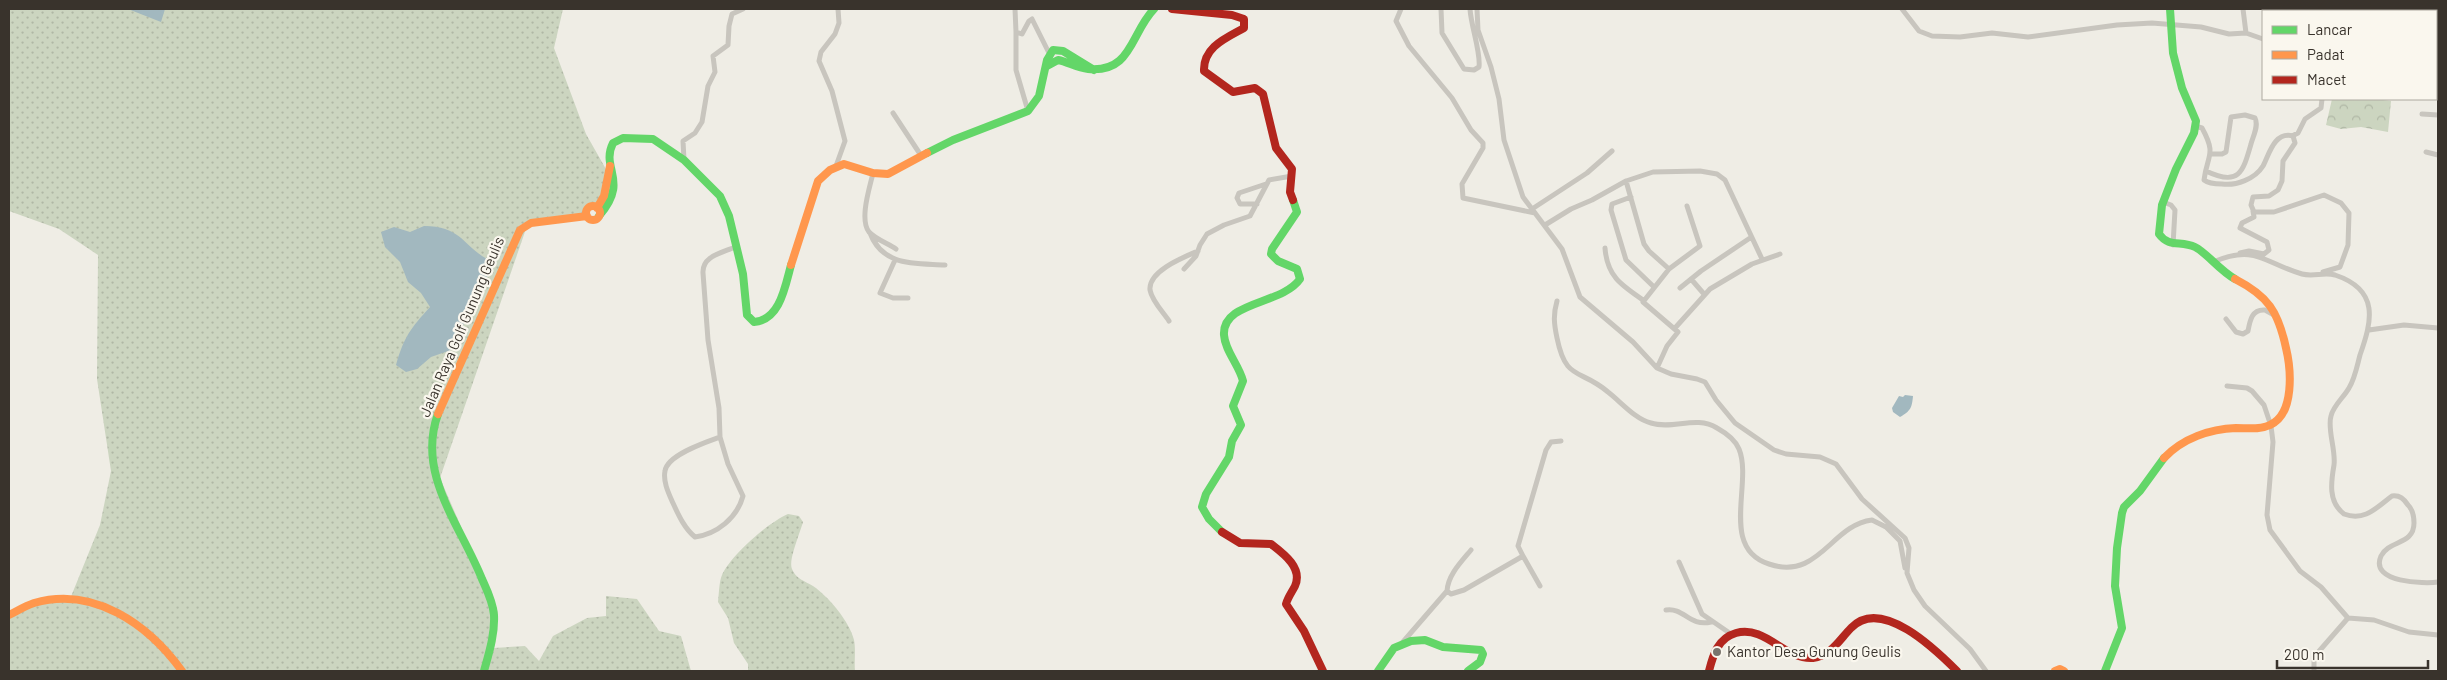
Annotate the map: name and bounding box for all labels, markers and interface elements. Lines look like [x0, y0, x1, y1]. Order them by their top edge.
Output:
legend [2262, 10, 2437, 100]
text: Lancar [2307, 20, 2353, 38]
text: Padat [2307, 45, 2345, 63]
text: Macet [2307, 70, 2347, 88]
street label: Jalan Raya Golf Gunung Geulis [415, 234, 507, 419]
scale bar [2277, 638, 2428, 670]
place label: Kantor Desa Gunung Geulis [1727, 642, 1901, 660]
text: 200 m [2284, 645, 2324, 663]
marker: Kantor Desa Gunung Geulis [1711, 646, 1723, 658]

